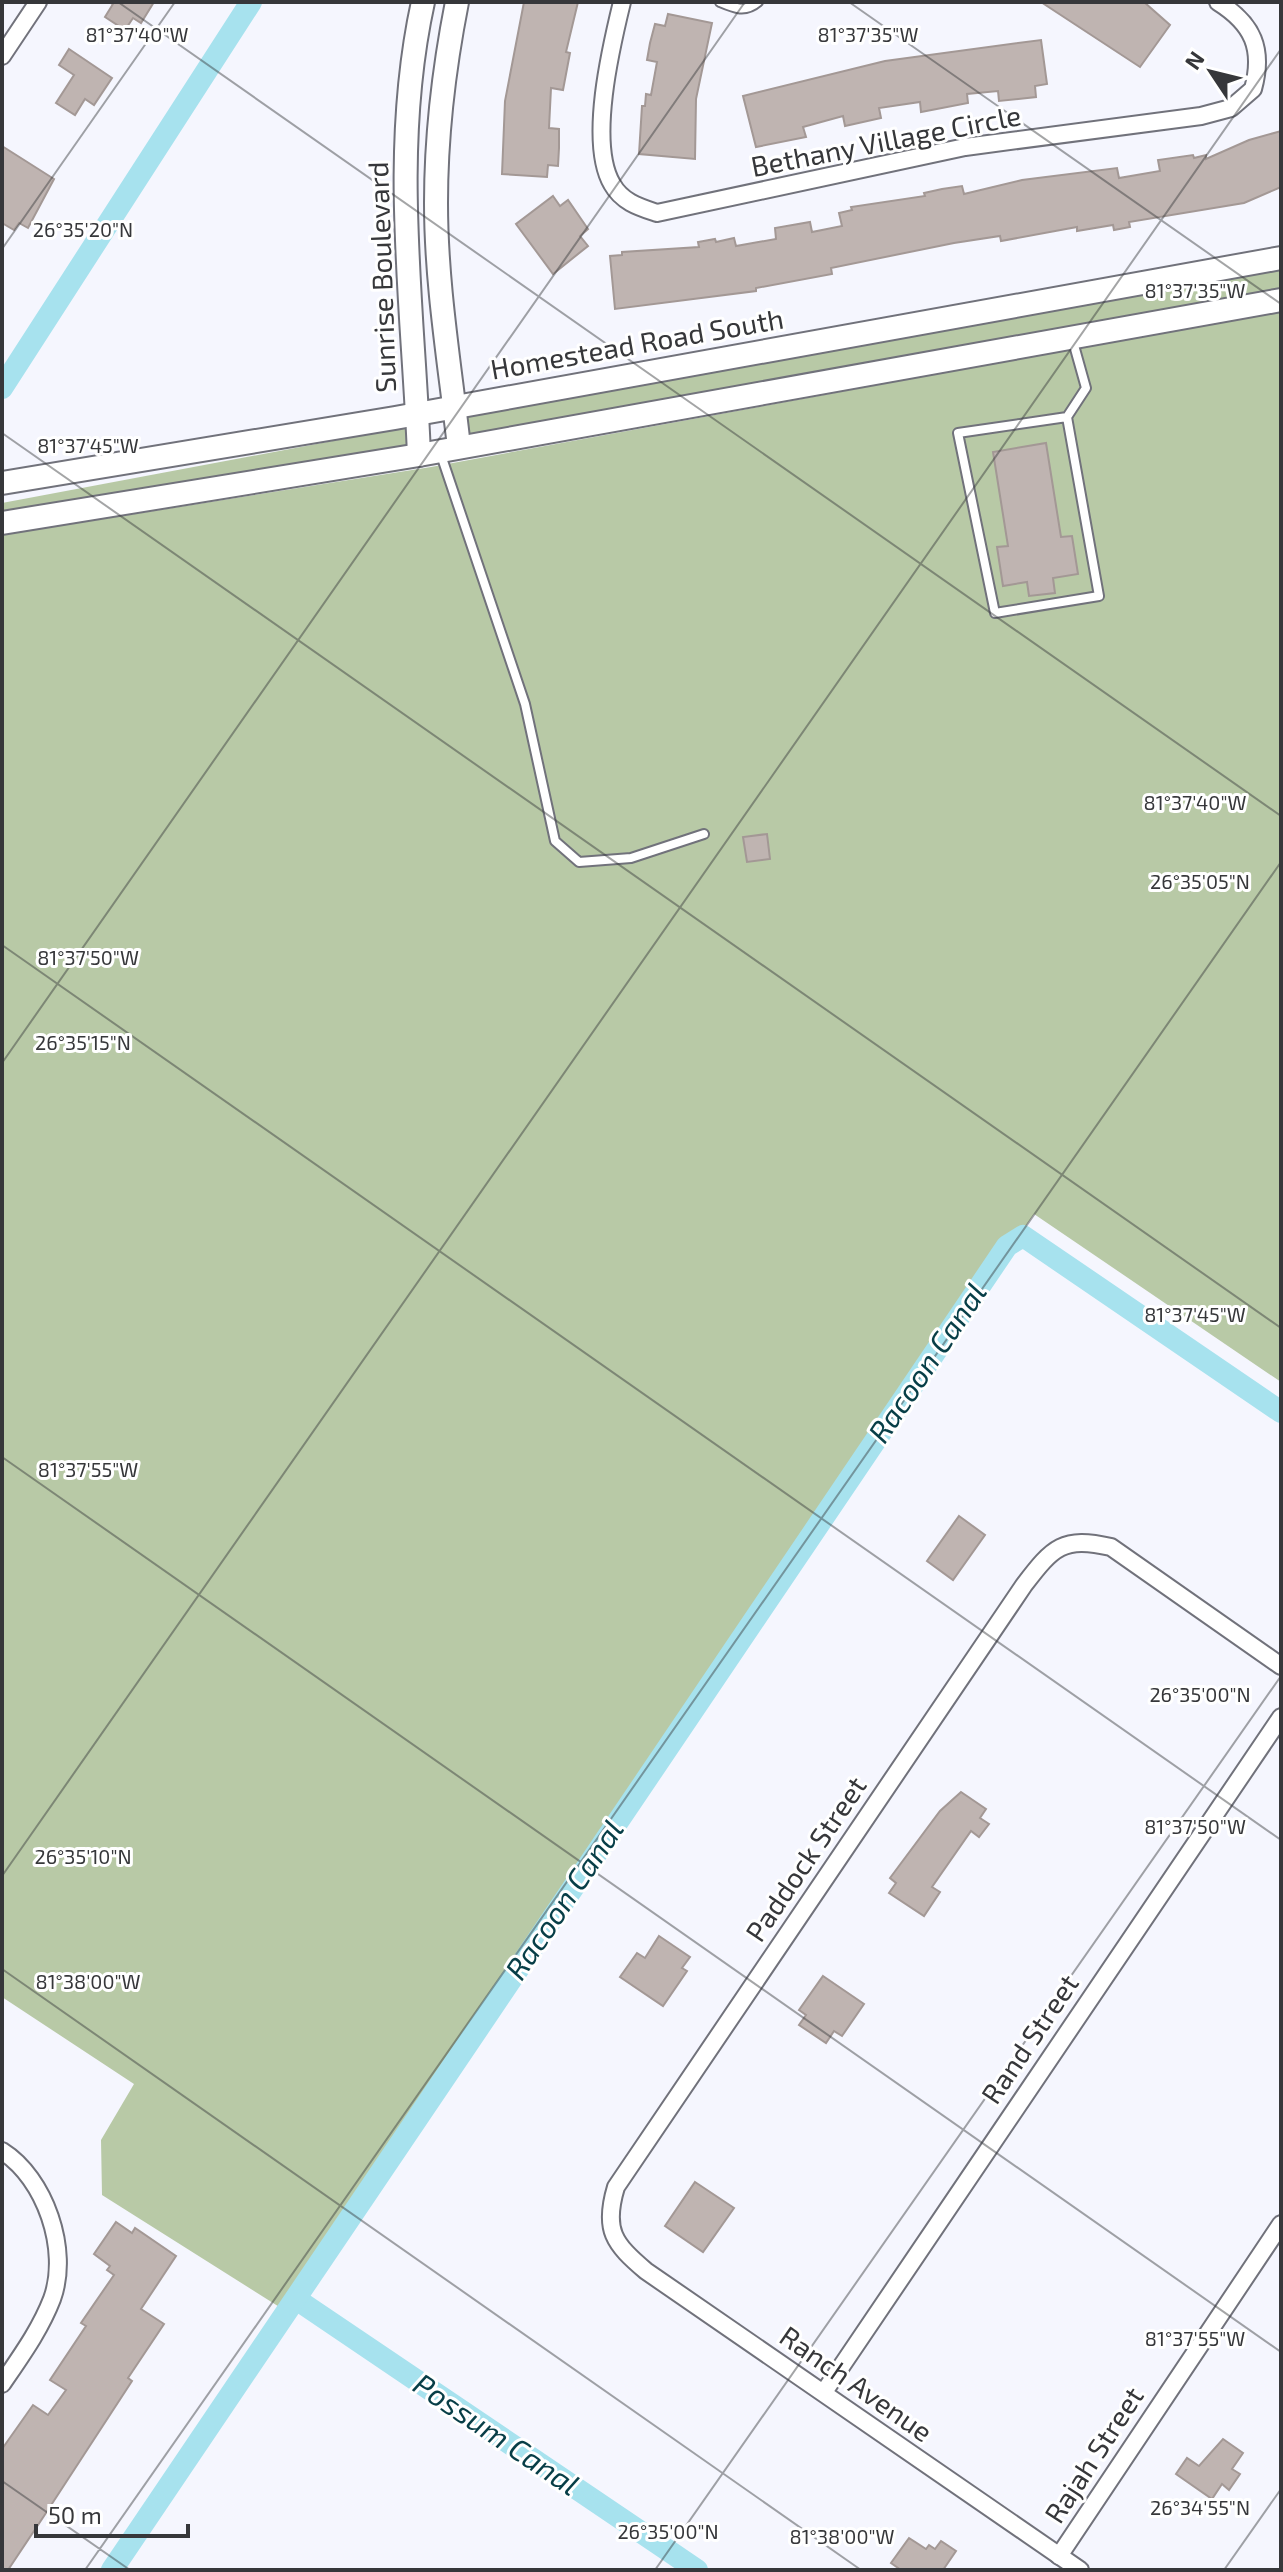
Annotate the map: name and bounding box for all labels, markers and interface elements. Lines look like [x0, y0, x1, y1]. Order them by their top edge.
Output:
text: 81°37'40"W [86, 22, 188, 46]
text: 81°37'35"W [818, 22, 918, 46]
north arrow [1171, 32, 1251, 112]
text: N [1179, 46, 1209, 74]
street label: Bethany Village Circle [748, 97, 1024, 183]
street label: Sunrise Boulevard [360, 161, 402, 393]
text: 26°35'20"N [33, 217, 133, 241]
text: 81°37'35"W [1145, 278, 1245, 302]
street label: Homestead Road South [488, 300, 786, 386]
text: 81°37'45"W [37, 433, 139, 457]
text: 81°37'40"W [1144, 790, 1246, 814]
text: 26°35'05"N [1150, 869, 1250, 893]
text: 81°37'50"W [37, 945, 139, 969]
text: 26°35'15"N [35, 1030, 131, 1054]
water label: Racoon Canal [860, 1275, 993, 1449]
text: 81°37'45"W [1144, 1302, 1246, 1326]
text: 81°37'55"W [38, 1457, 138, 1481]
text: 26°35'00"N [1149, 1682, 1251, 1706]
street label: Paddock Street [738, 1770, 873, 1947]
water label: Racoon Canal [497, 1812, 630, 1986]
text: 81°37'50"W [1144, 1814, 1246, 1838]
text: 26°35'10"N [34, 1844, 132, 1868]
street label: Rand Street [973, 1967, 1085, 2110]
text: 81°38'00"W [36, 1969, 141, 1993]
street label: Ranch Avenue [774, 2318, 939, 2448]
text: 81°37'55"W [1145, 2326, 1245, 2350]
water label: Possum Canal [407, 2365, 587, 2502]
street label: Rajah Street [1037, 2380, 1150, 2529]
scale bar [36, 2488, 188, 2538]
text: 26°34'55"N [1150, 2495, 1250, 2519]
text: 50 m [48, 2500, 102, 2529]
text: 26°35'00"N [617, 2519, 719, 2543]
text: 81°38'00"W [790, 2524, 895, 2548]

